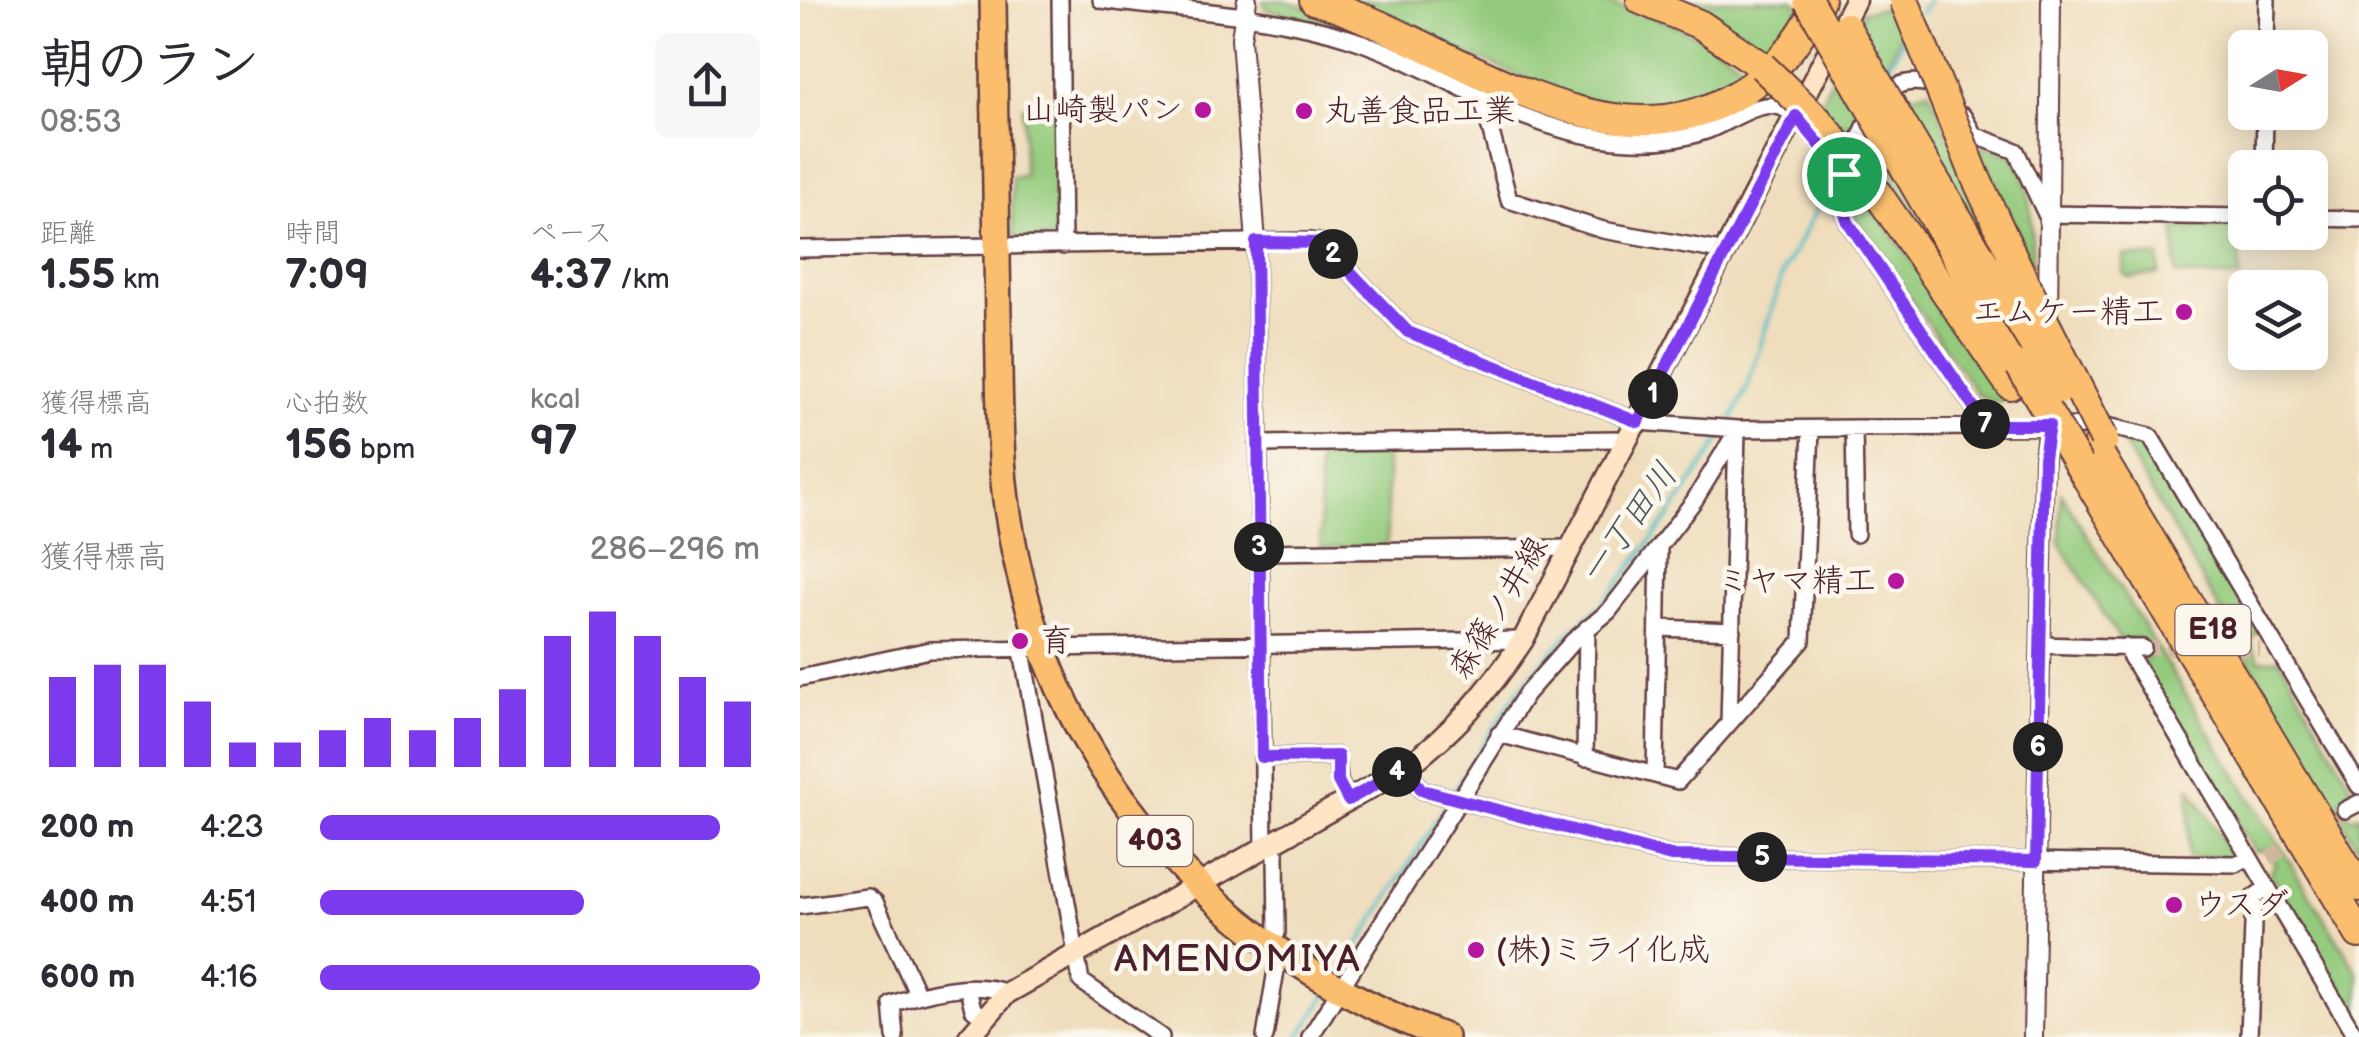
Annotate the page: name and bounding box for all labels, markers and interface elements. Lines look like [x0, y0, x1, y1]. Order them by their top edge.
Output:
north arrow [2228, 30, 2328, 130]
map controls [2228, 30, 2328, 370]
text: 朝のラン [40, 32, 260, 99]
button: share [655, 33, 760, 138]
place label: 山崎製パン [1023, 91, 1183, 130]
place label: 丸善食品工業 [1324, 92, 1516, 131]
marker: 山崎製パン [1192, 99, 1214, 121]
marker: 丸善食品工業 [1293, 100, 1315, 122]
text: 08:53 [40, 103, 122, 142]
pin [1802, 132, 1887, 217]
icon: arrive [1817, 147, 1872, 202]
button: locate [2228, 150, 2328, 250]
text: 距離 [40, 217, 96, 250]
text: 時間 [285, 217, 341, 250]
text: ペース [530, 217, 612, 250]
pin: 2 [1308, 229, 1358, 279]
text: 2 [1325, 237, 1341, 270]
text: 1.55 [40, 250, 115, 301]
text: 7:09 [285, 250, 369, 301]
text: 4:37 [530, 250, 613, 301]
text: km [115, 263, 160, 296]
text: /km [613, 263, 670, 296]
button: layers [2228, 270, 2328, 370]
place label: エムケー精工 [1972, 293, 2164, 332]
marker: エムケー精工 [2173, 301, 2195, 323]
pin: 1 [1628, 369, 1678, 419]
text: 1 [1647, 377, 1659, 410]
text: kcal [530, 383, 580, 416]
text: 獲得標高 [40, 387, 152, 420]
text: 心拍数 [285, 387, 369, 420]
pin: 7 [1960, 399, 2010, 449]
text: 7 [1977, 407, 1993, 440]
text: 97 [530, 416, 578, 467]
text: 14 [40, 420, 82, 471]
text: 156 [285, 420, 352, 471]
text: m [82, 433, 113, 466]
text: bpm [352, 433, 415, 466]
water label: 一丁田川 [1570, 455, 1688, 593]
pin: 3 [1234, 522, 1284, 572]
street label: 森篠ノ井線 [1441, 529, 1557, 687]
text: 286–296 m [590, 530, 760, 569]
text: 3 [1251, 530, 1267, 563]
text: 獲得標高 [40, 538, 168, 577]
place label: ミヤマ精工 [1717, 562, 1876, 601]
marker: ミヤマ精工 [1885, 570, 1907, 592]
road number: E18 [2176, 605, 2250, 655]
place label: 育 [1040, 622, 1072, 661]
marker: 育 [1009, 630, 1031, 652]
pin: 6 [2013, 722, 2063, 772]
text: 6 [2030, 730, 2046, 763]
pin: 4 [1372, 747, 1422, 797]
text: 4 [1389, 755, 1405, 788]
text: 200 m [40, 808, 134, 847]
text: 4:23 [200, 808, 264, 847]
road number: 403 [1118, 816, 1192, 866]
pin: 5 [1737, 832, 1787, 882]
text: 5 [1754, 840, 1770, 873]
text: 400 m [40, 883, 135, 922]
text: 4:51 [200, 883, 257, 922]
place label: ウスダ [2194, 886, 2289, 925]
marker: ウスダ [2163, 894, 2185, 916]
place label: (株)ミライ化成 [1496, 931, 1710, 970]
district label: AMENOMIYA [1114, 937, 1362, 982]
marker: (株)ミライ化成 [1465, 939, 1487, 961]
text: 600 m [40, 958, 135, 997]
text: 4:16 [200, 958, 258, 997]

